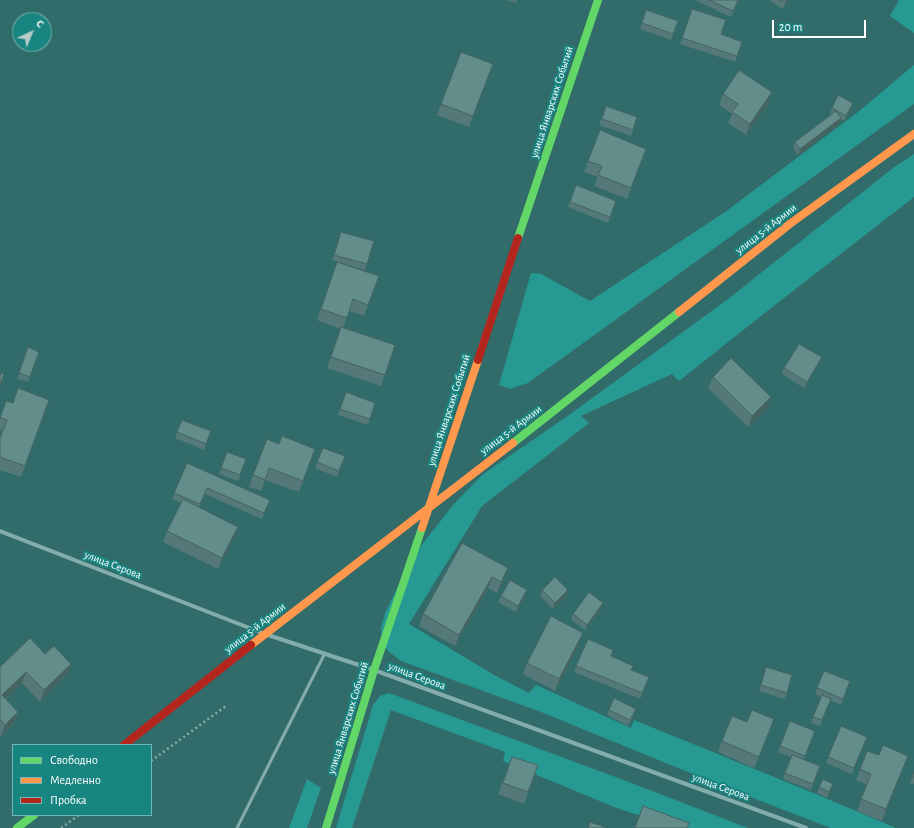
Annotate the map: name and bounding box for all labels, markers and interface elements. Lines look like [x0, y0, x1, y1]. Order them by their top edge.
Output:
north arrow [12, 12, 52, 52]
scale bar [774, 12, 868, 38]
text: С [34, 18, 46, 30]
text: 20 m [779, 21, 802, 33]
street label: улица Январских Событий [528, 45, 576, 159]
street label: улица 5-й Армии [733, 201, 799, 257]
street label: улица Январских Событий [425, 353, 473, 467]
street label: улица 5-й Армии [478, 403, 544, 457]
street label: улица Серова [83, 548, 143, 582]
street label: улица 5-й Армии [222, 600, 288, 656]
street label: улица Январских Событий [325, 660, 371, 776]
street label: улица Серова [387, 660, 447, 692]
legend [12, 744, 152, 816]
text: Свободно [50, 754, 98, 766]
street label: улица Серова [691, 771, 751, 803]
text: Медленно [50, 774, 101, 786]
text: Пробка [50, 794, 87, 806]

